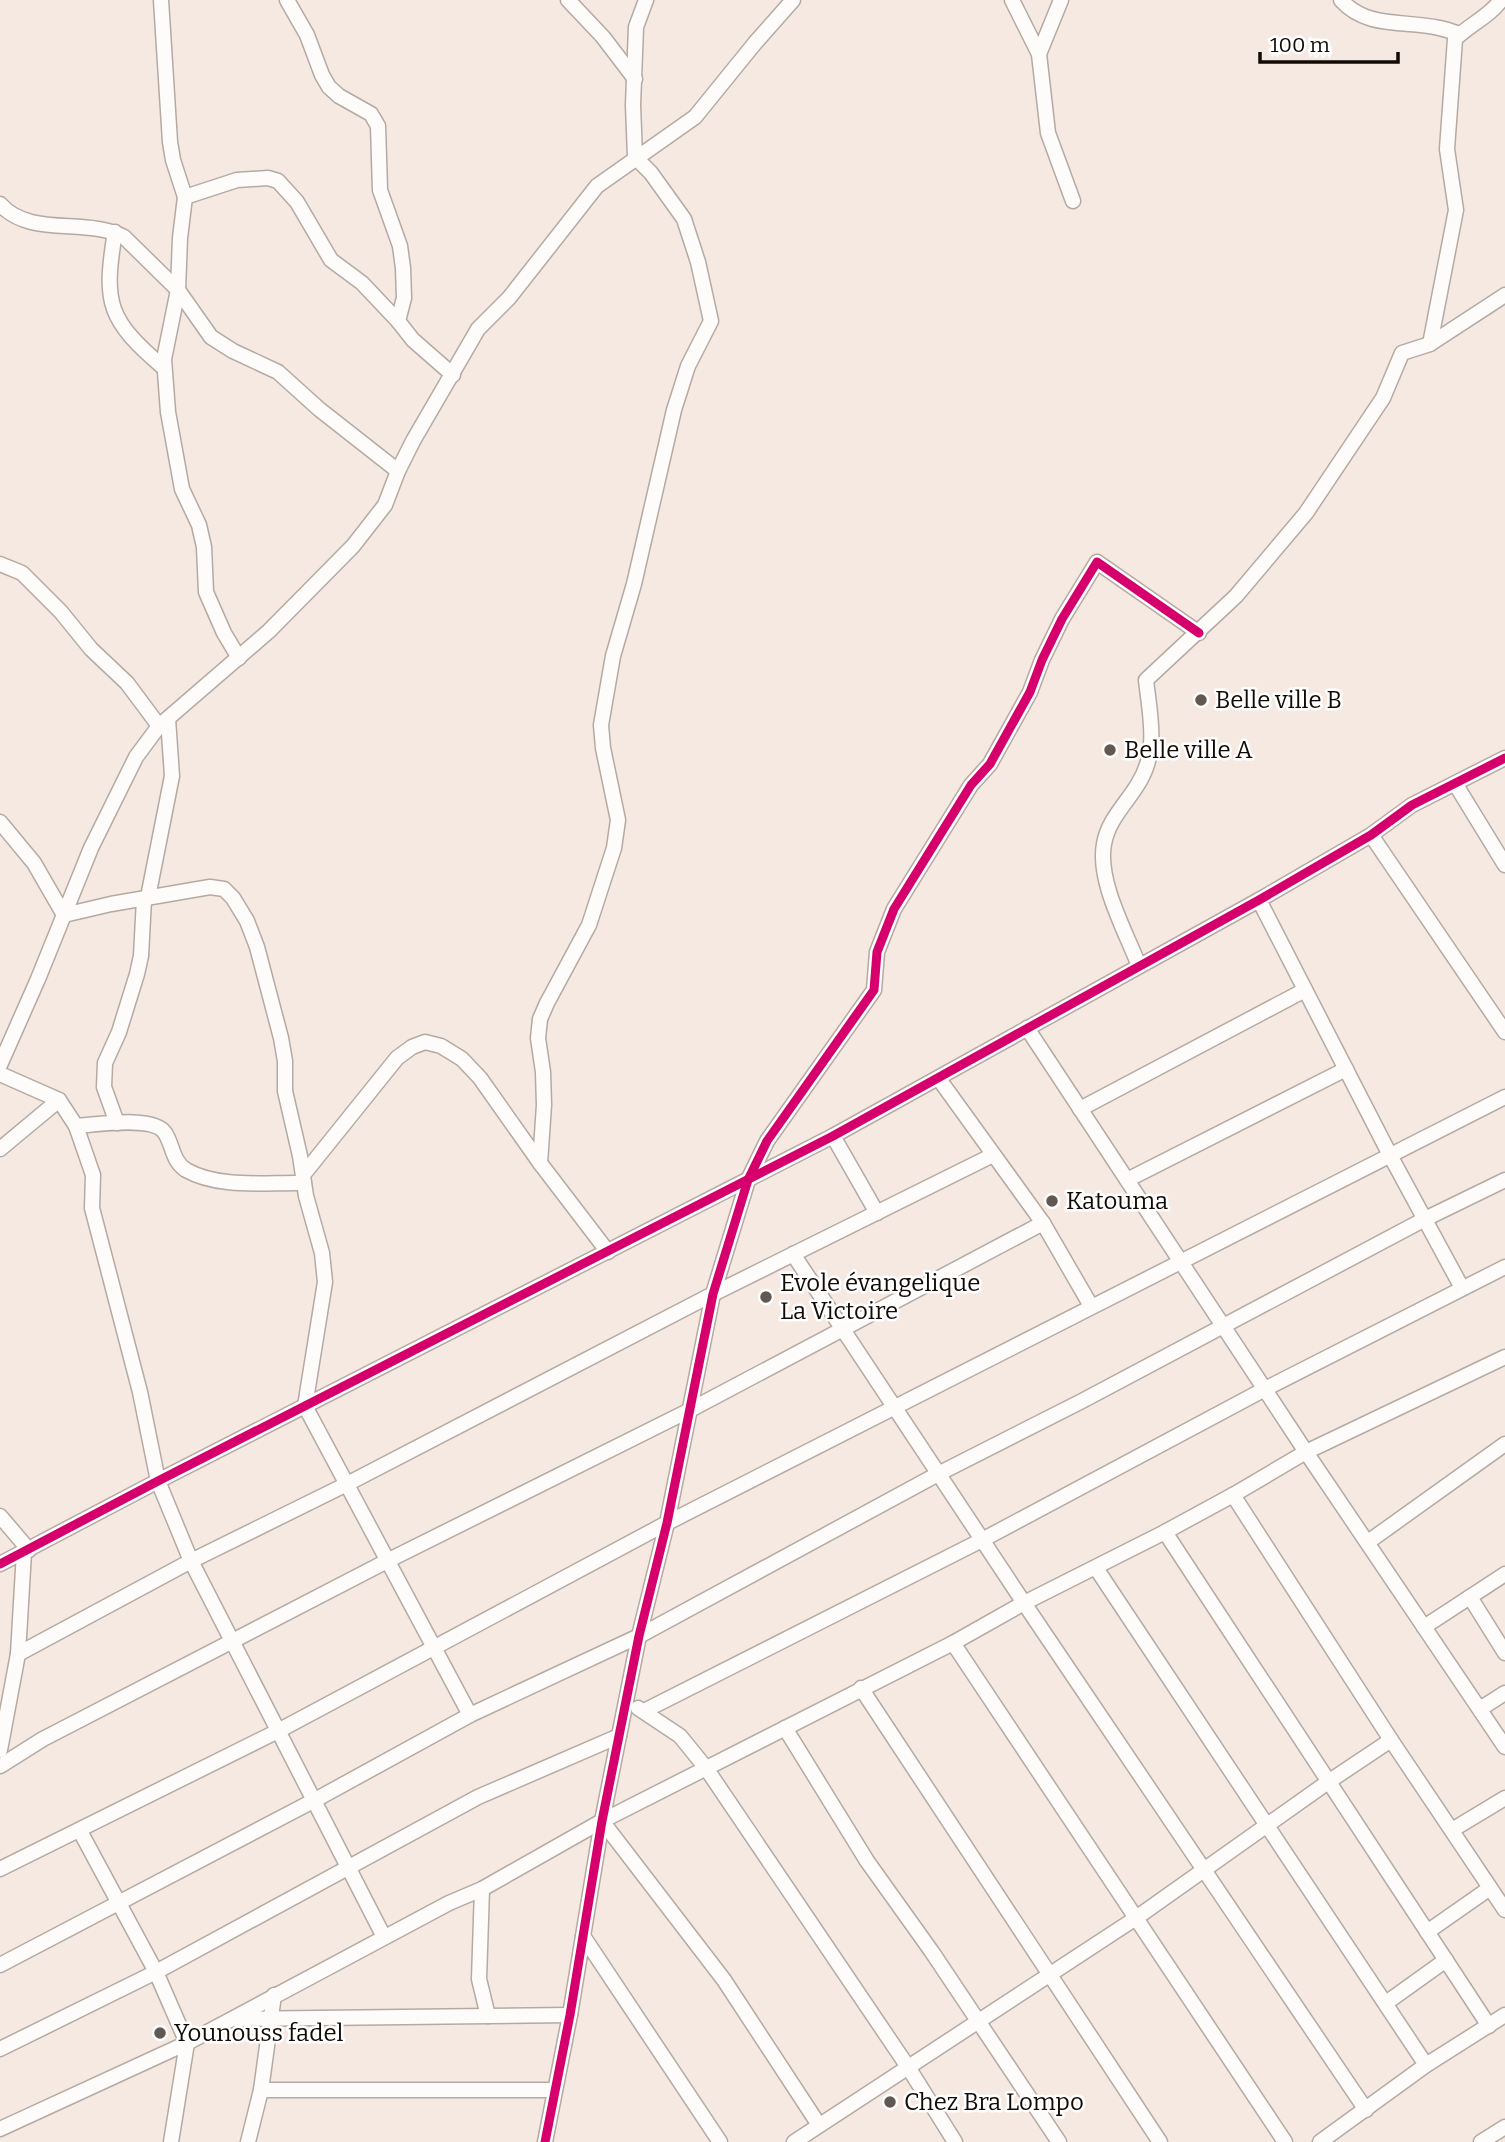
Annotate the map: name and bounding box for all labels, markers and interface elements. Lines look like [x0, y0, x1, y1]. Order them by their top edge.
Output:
scale bar [1260, 21, 1398, 65]
text: 100 m [1270, 32, 1330, 58]
place label: Belle ville B [1215, 686, 1342, 714]
marker: Belle ville B [1193, 692, 1209, 708]
place label: Belle ville A [1124, 736, 1252, 764]
marker: Belle ville A [1102, 742, 1118, 758]
place label: Katouma [1066, 1187, 1168, 1215]
marker: Katouma [1044, 1193, 1060, 1209]
place label: Evole évangelique La Victoire [780, 1269, 980, 1325]
marker: Evole évangelique La Victoire [758, 1289, 774, 1305]
place label: Younouss fadel [174, 2019, 344, 2047]
marker: Younouss fadel [152, 2025, 168, 2041]
place label: Chez Bra Lompo [904, 2088, 1084, 2116]
marker: Chez Bra Lompo [882, 2094, 898, 2110]

